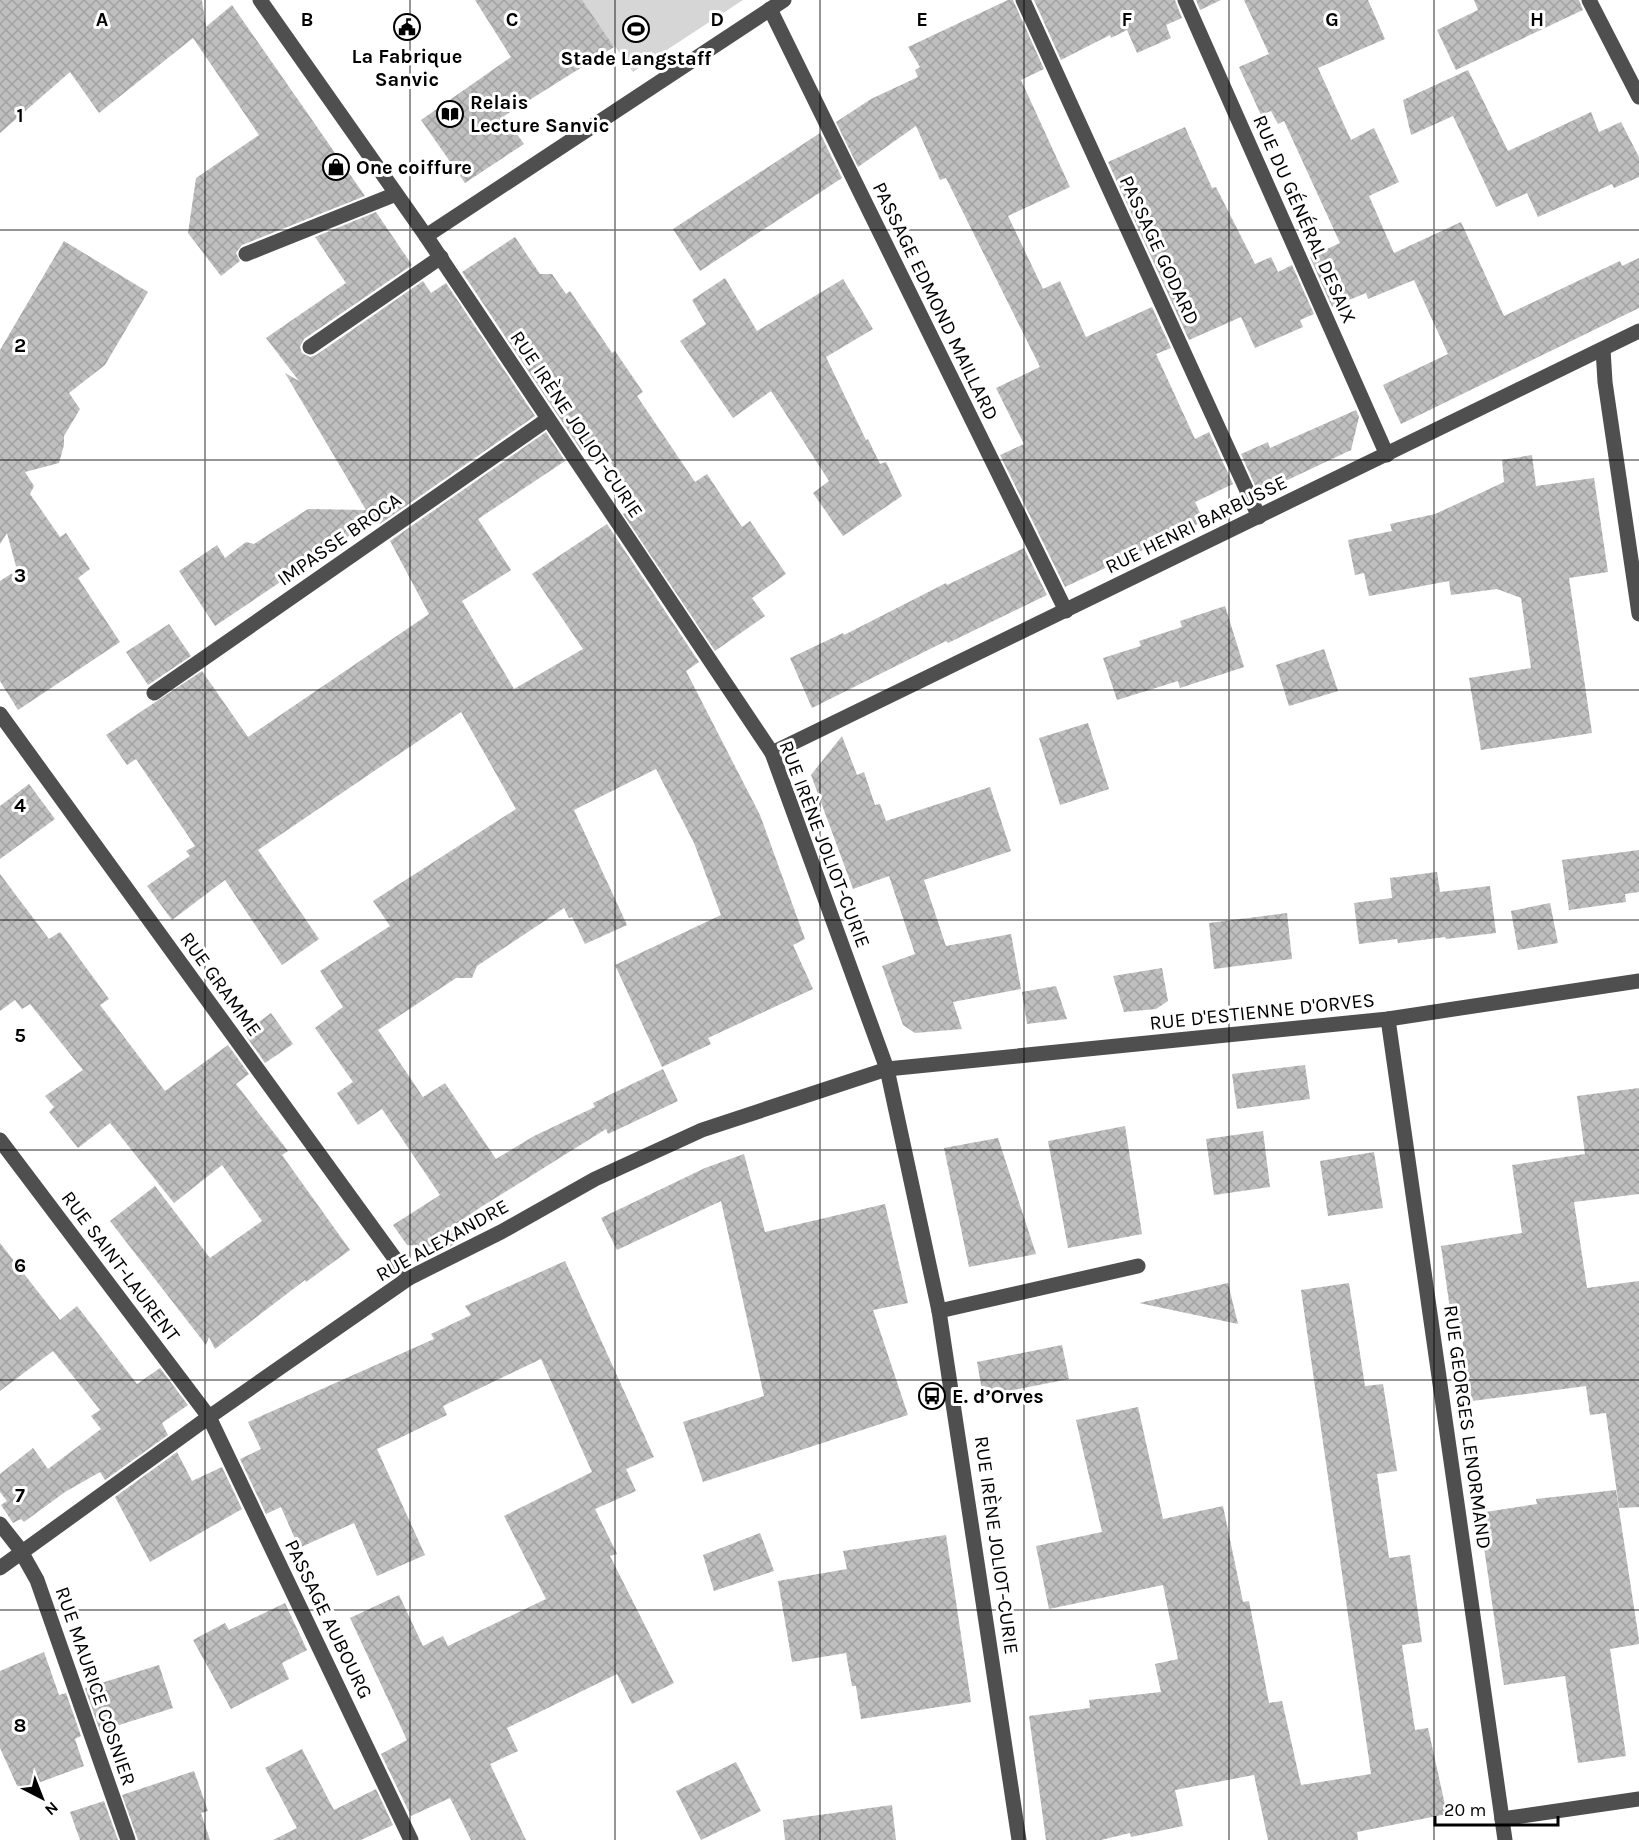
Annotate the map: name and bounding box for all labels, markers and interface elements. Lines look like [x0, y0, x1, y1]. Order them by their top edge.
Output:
text: A [96, 8, 109, 31]
text: B [301, 8, 313, 31]
text: C [506, 8, 518, 31]
text: D [710, 8, 724, 31]
text: E [916, 8, 928, 31]
text: F [1122, 8, 1133, 31]
text: G [1325, 8, 1339, 31]
text: H [1530, 8, 1544, 31]
public building icon: La Fabrique Sanvic [392, 12, 422, 42]
sports icon: Stade Langstaff [621, 14, 651, 44]
place label: La Fabrique Sanvic [352, 45, 462, 91]
place label: Stade Langstaff [561, 47, 712, 70]
place label: Relais Lecture Sanvic [470, 91, 609, 137]
library icon: Relais Lecture Sanvic [435, 99, 465, 129]
text: 1 [16, 104, 24, 127]
street label: RUE DU GÉNÉRAL DESAIX [1248, 111, 1362, 327]
shop icon: One coiffure [321, 152, 351, 182]
place label: One coiffure [356, 156, 472, 179]
street label: PASSAGE GODARD [1115, 172, 1204, 329]
street label: PASSAGE EDMOND MAILLARD [868, 178, 1003, 424]
street label: RUE IRÈNE JOLIOT-CURIE [505, 326, 649, 522]
text: 2 [14, 334, 26, 357]
street label: RUE HENRI BARBUSSE [1102, 470, 1291, 578]
street label: IMPASSE BROCA [273, 488, 406, 591]
text: 3 [14, 564, 26, 587]
street label: RUE IRÈNE JOLIOT-CURIE [774, 737, 876, 951]
text: 4 [14, 794, 26, 817]
street label: RUE GRAMME [175, 928, 266, 1041]
street label: RUE D'ESTIENNE D'ORVES [1148, 988, 1376, 1035]
text: 5 [14, 1024, 26, 1047]
street label: RUE SAINT-LAURENT [57, 1187, 185, 1346]
street label: RUE ALEXANDRE [372, 1194, 513, 1286]
text: 6 [14, 1254, 26, 1277]
street label: RUE GEORGES LENORMAND [1439, 1304, 1496, 1551]
bus stop icon: E. d’Orves [917, 1381, 947, 1411]
place label: E. d’Orves [952, 1385, 1044, 1408]
street label: RUE IRÈNE JOLIOT-CURIE [970, 1434, 1024, 1656]
text: 7 [15, 1484, 25, 1507]
street label: PASSAGE AUBOURG [280, 1536, 377, 1703]
street label: RUE MAURICE COSNIER [51, 1584, 140, 1789]
text: 8 [14, 1714, 26, 1737]
north arrow [12, 1768, 72, 1828]
scale bar [1435, 1789, 1558, 1827]
text: N [41, 1798, 62, 1820]
text: 20 m [1444, 1799, 1486, 1821]

